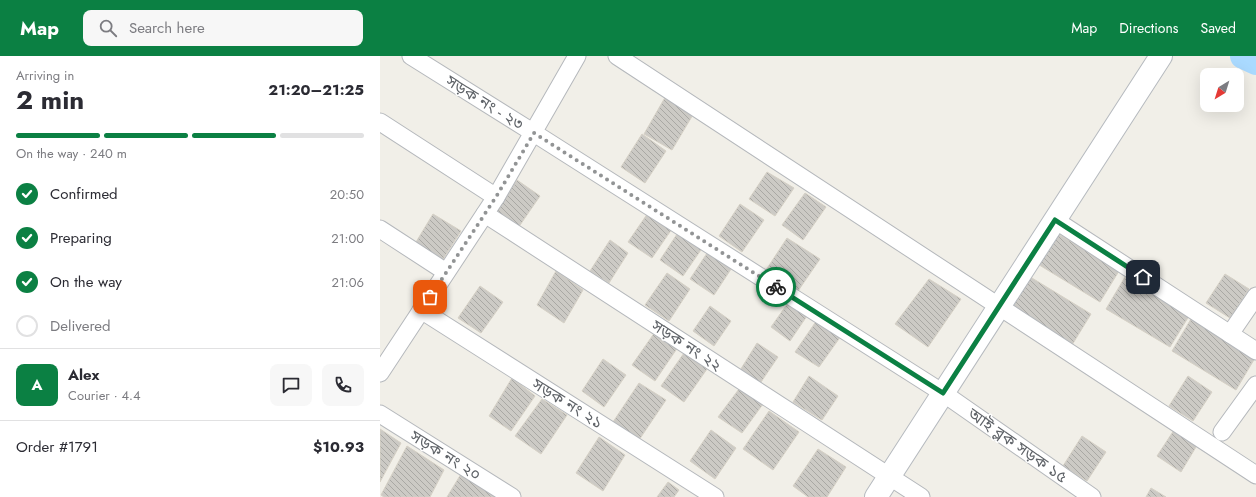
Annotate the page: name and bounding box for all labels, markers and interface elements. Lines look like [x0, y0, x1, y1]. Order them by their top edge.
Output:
search box [83, 10, 363, 46]
text: Map [20, 15, 59, 42]
icon: search [97, 17, 119, 39]
text: Search here [129, 17, 205, 39]
text: Map [1071, 18, 1097, 38]
text: Directions [1119, 18, 1179, 38]
text: Saved [1201, 18, 1236, 38]
text: Arriving in [16, 66, 74, 85]
north arrow [1200, 68, 1244, 112]
map controls [1200, 68, 1244, 112]
street label: সড়ক নং - ২৩ [441, 69, 528, 136]
text: 21:20–21:25 [268, 79, 364, 101]
text: 2 min [16, 81, 84, 119]
text: On the way · 240 m [16, 144, 127, 163]
icon: check [16, 183, 38, 205]
text: Confirmed [50, 183, 118, 205]
text: 20:50 [330, 185, 364, 204]
icon: check [16, 227, 38, 249]
text: Preparing [50, 227, 112, 249]
text: 21:00 [331, 229, 364, 248]
pin [1126, 260, 1160, 294]
icon: home [1132, 266, 1154, 288]
courier [756, 267, 796, 307]
icon: check [16, 271, 38, 293]
text: On the way [50, 271, 122, 293]
text: 21:06 [332, 273, 364, 292]
icon: bike [765, 276, 787, 298]
pin [413, 280, 447, 314]
icon: bag [419, 286, 441, 308]
street label: সড়ক নং ২২ [646, 314, 727, 377]
text: Delivered [50, 315, 111, 337]
text: Alex [68, 364, 99, 386]
button: chat [270, 364, 312, 406]
button: phone [322, 364, 364, 406]
street label: সড়ক নং ২১ [527, 372, 608, 434]
text: A [31, 374, 43, 396]
text: Courier · 4.4 [68, 386, 141, 405]
street label: আই ব্লক সড়ক ১৫ [962, 402, 1072, 488]
street label: সড়ক নং ২০ [405, 424, 486, 486]
text: Order #1791 [16, 436, 98, 458]
text: $10.93 [313, 436, 364, 458]

